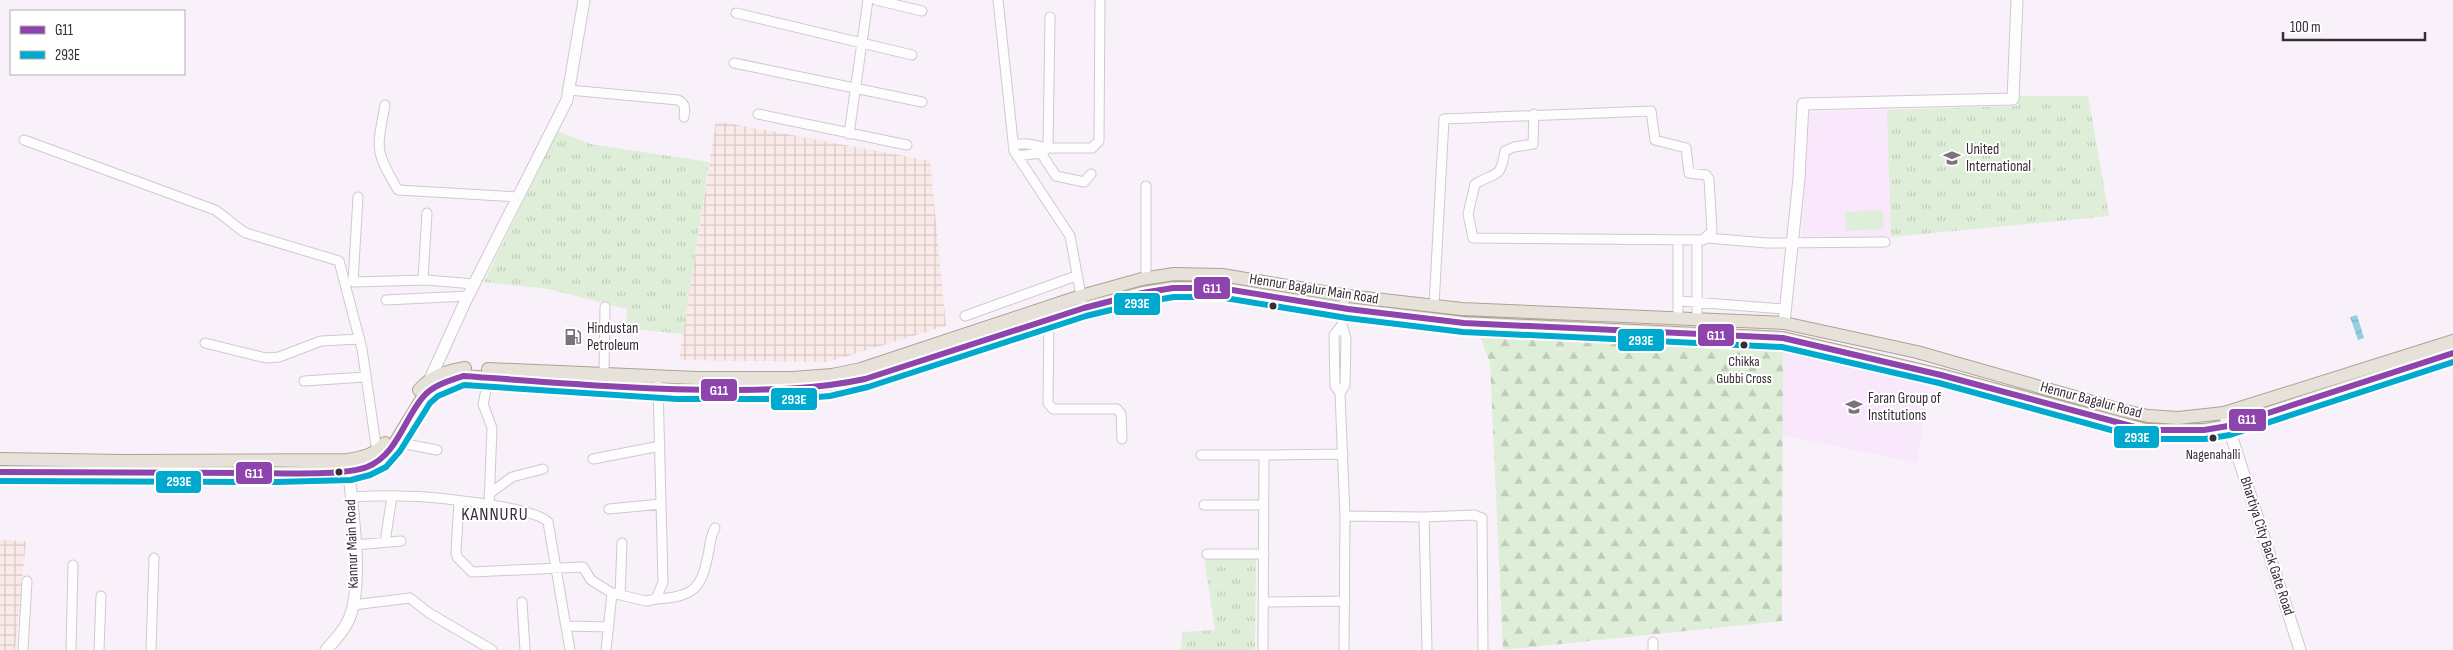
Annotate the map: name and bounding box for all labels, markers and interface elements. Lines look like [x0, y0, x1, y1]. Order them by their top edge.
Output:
legend [10, 10, 185, 75]
scale bar [2283, 10, 2426, 42]
text: 100 m [2290, 18, 2321, 37]
text: G11 [55, 21, 74, 40]
text: 293E [55, 46, 80, 65]
place label: United International [1966, 140, 2031, 176]
school or university icon: United International [1942, 148, 1962, 168]
street label: Hennur Bagalur Main Road [1248, 269, 1380, 309]
line badge: G11 [1193, 276, 1231, 300]
text: G11 [1203, 280, 1222, 297]
line badge: 293E [1113, 292, 1161, 316]
text: 293E [1124, 295, 1150, 312]
unlabelled marker [1268, 301, 1278, 311]
place label: Hindustan Petroleum [587, 319, 639, 355]
line badge: G11 [1697, 323, 1735, 347]
fuel station icon: Hindustan Petroleum [563, 327, 583, 347]
text: G11 [1707, 327, 1726, 344]
line badge: 293E [1617, 328, 1665, 352]
text: 293E [1628, 332, 1654, 349]
marker: Chikka Gubbi Cross [1739, 340, 1749, 350]
place label: Chikka Gubbi Cross [1716, 353, 1772, 387]
street label: Hennur Bagalur Road [2038, 377, 2144, 423]
line badge: G11 [700, 378, 738, 402]
text: G11 [710, 382, 729, 399]
line badge: 293E [770, 387, 818, 411]
place label: Faran Group of Institutions [1868, 389, 1942, 425]
text: 293E [781, 391, 807, 408]
school or university icon: Faran Group of Institutions [1844, 397, 1864, 417]
line badge: G11 [2228, 408, 2267, 432]
text: G11 [2238, 411, 2257, 428]
line badge: 293E [2113, 425, 2160, 449]
text: 293E [2124, 429, 2150, 446]
marker: Nagenahalli [2208, 433, 2218, 443]
place label: Nagenahalli [2186, 446, 2240, 463]
line badge: G11 [235, 461, 273, 485]
text: G11 [245, 465, 264, 482]
unlabelled marker [334, 467, 344, 477]
line badge: 293E [155, 470, 202, 494]
text: 293E [166, 473, 192, 490]
street label: Bhartiya City Back Gate Road [2236, 474, 2298, 618]
street label: Kannur Main Road [341, 499, 363, 589]
district label: KANNURU [461, 504, 529, 525]

